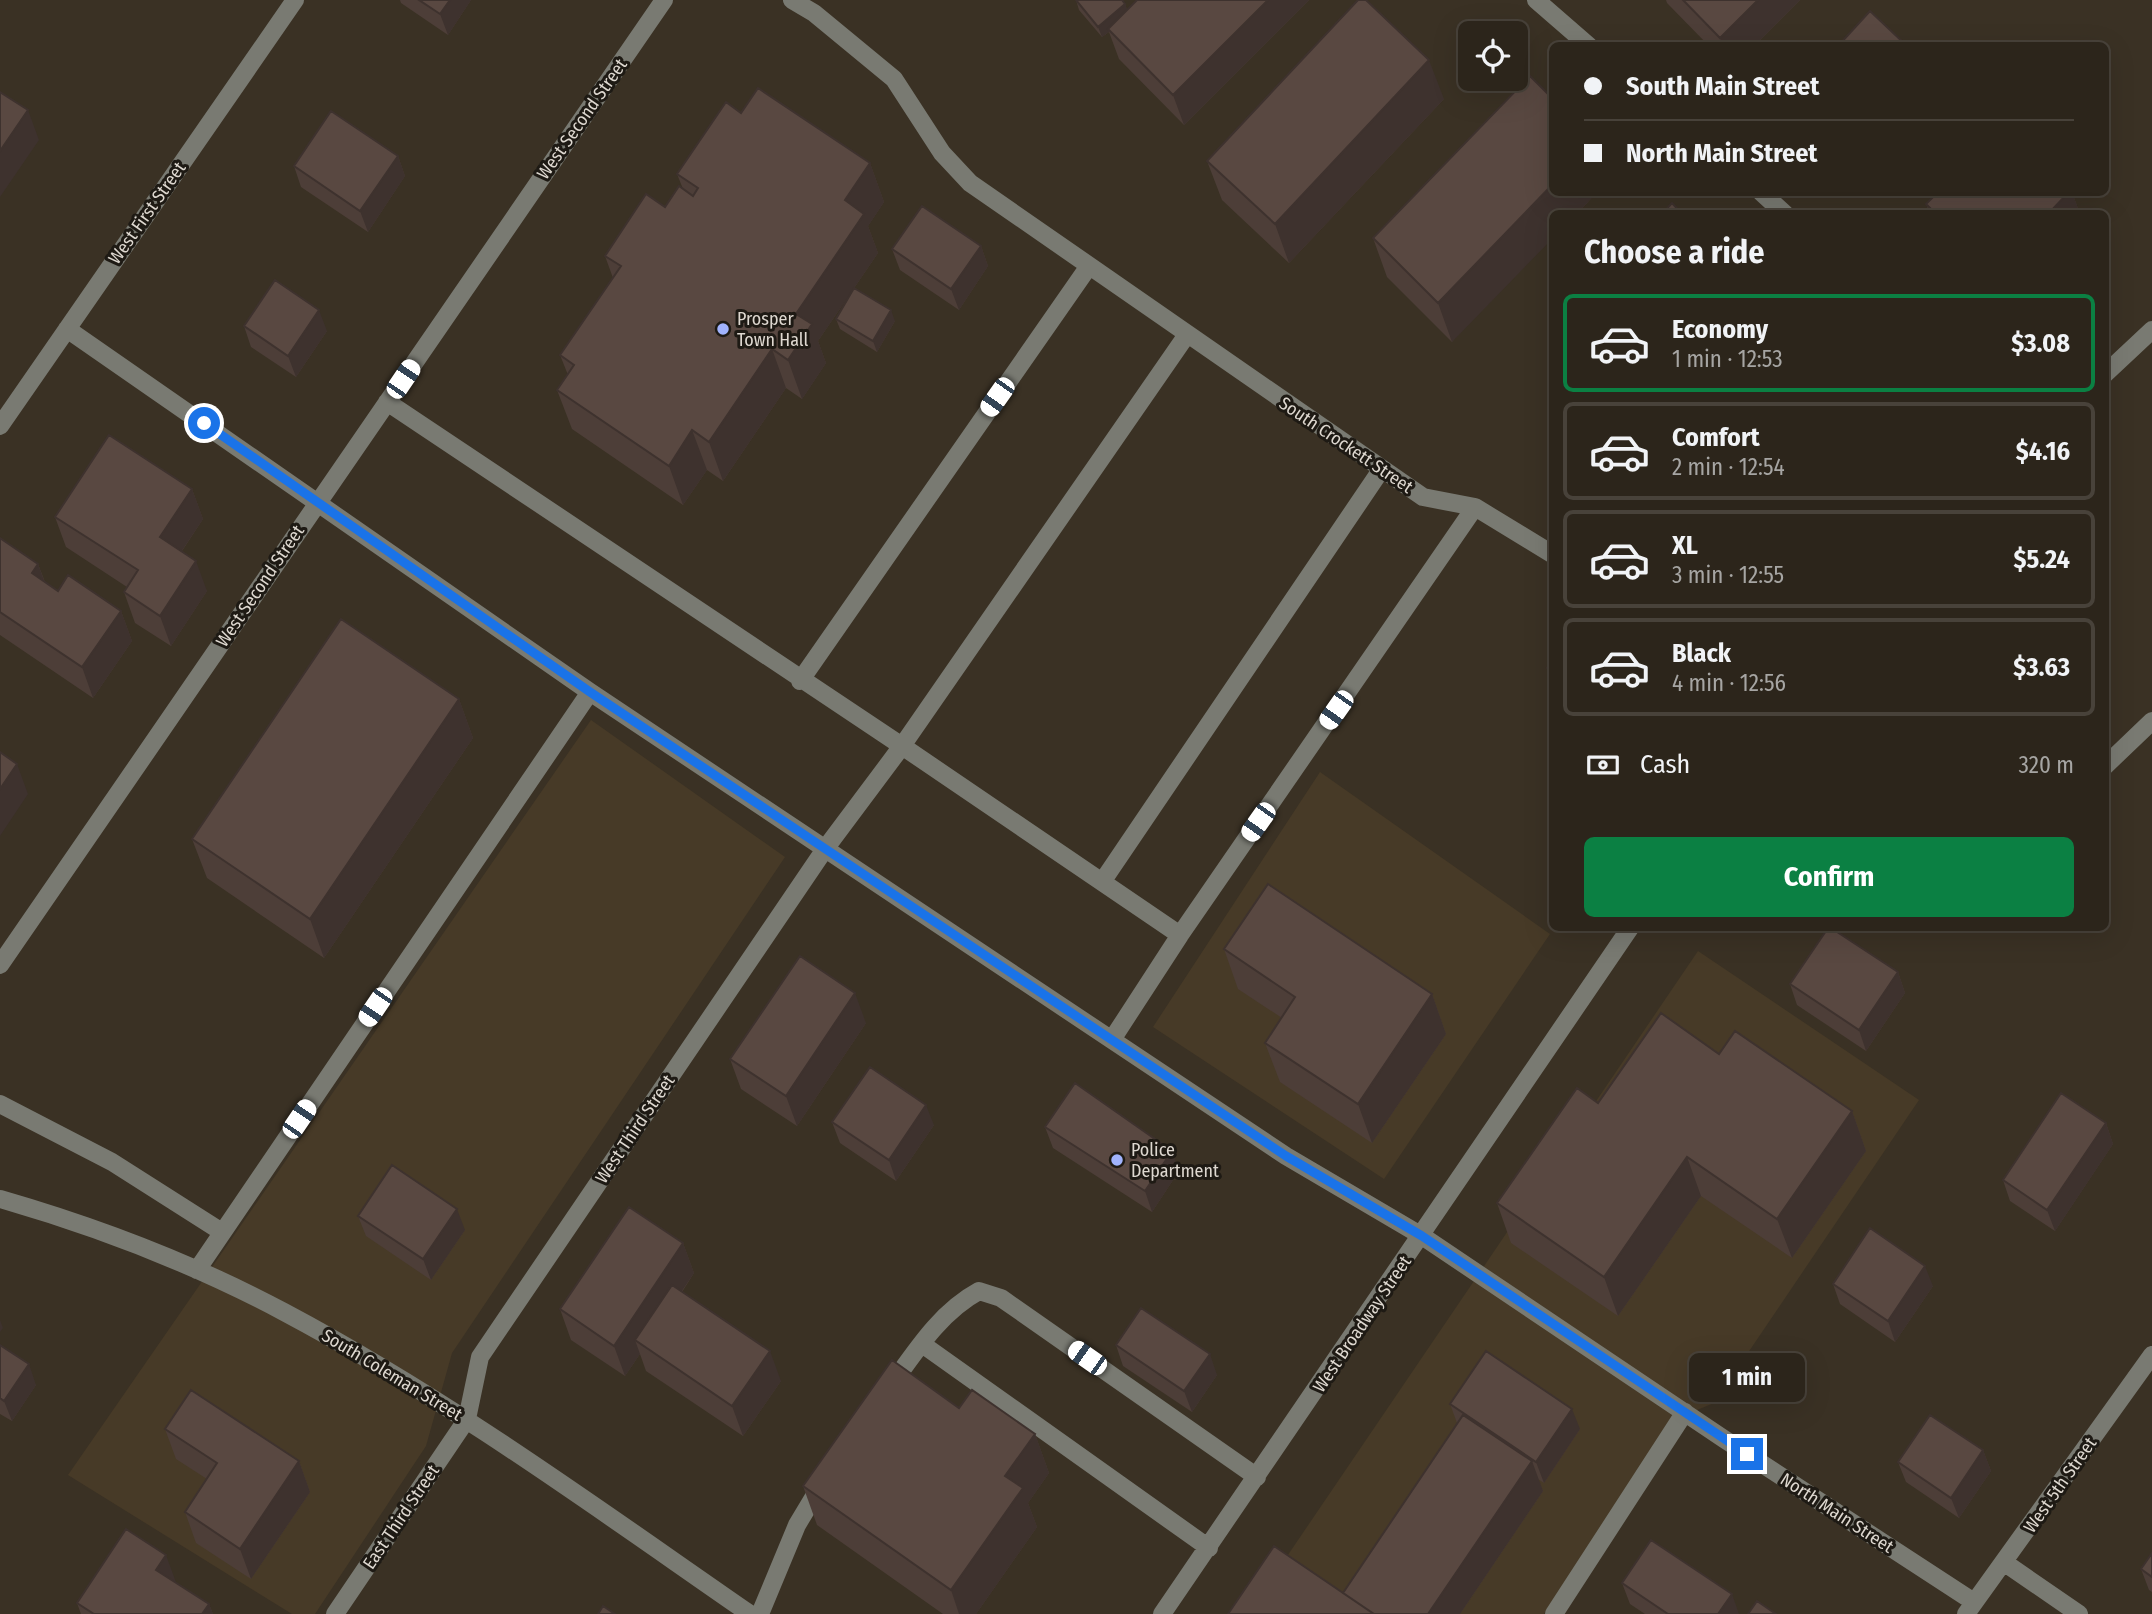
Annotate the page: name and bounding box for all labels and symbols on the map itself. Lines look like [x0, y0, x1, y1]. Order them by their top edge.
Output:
street label: West Second Street [532, 54, 632, 184]
street label: West First Street [104, 157, 190, 268]
place label: Prosper Town Hall [737, 308, 809, 351]
marker: Prosper Town Hall [715, 321, 731, 337]
car [383, 356, 424, 402]
car [977, 374, 1018, 420]
street label: South Crockett Street [1275, 392, 1417, 498]
route start [188, 407, 220, 439]
street label: West Second Street [211, 521, 309, 651]
car [1316, 687, 1357, 733]
car [1238, 799, 1279, 845]
car [355, 984, 396, 1030]
street label: West Third Street [591, 1070, 679, 1187]
car [279, 1096, 320, 1142]
place label: Police Department [1131, 1139, 1219, 1182]
marker: Police Department [1109, 1152, 1125, 1168]
street label: West Broadway Street [1308, 1251, 1416, 1396]
street label: South Coleman Street [318, 1324, 466, 1426]
car [1064, 1337, 1111, 1379]
callout: 1 min [1689, 1352, 1805, 1402]
street label: West 5th Street [2019, 1433, 2101, 1537]
route end [1731, 1438, 1763, 1470]
street label: East Third Street [358, 1461, 444, 1573]
street label: North Main Street [1776, 1468, 1898, 1558]

